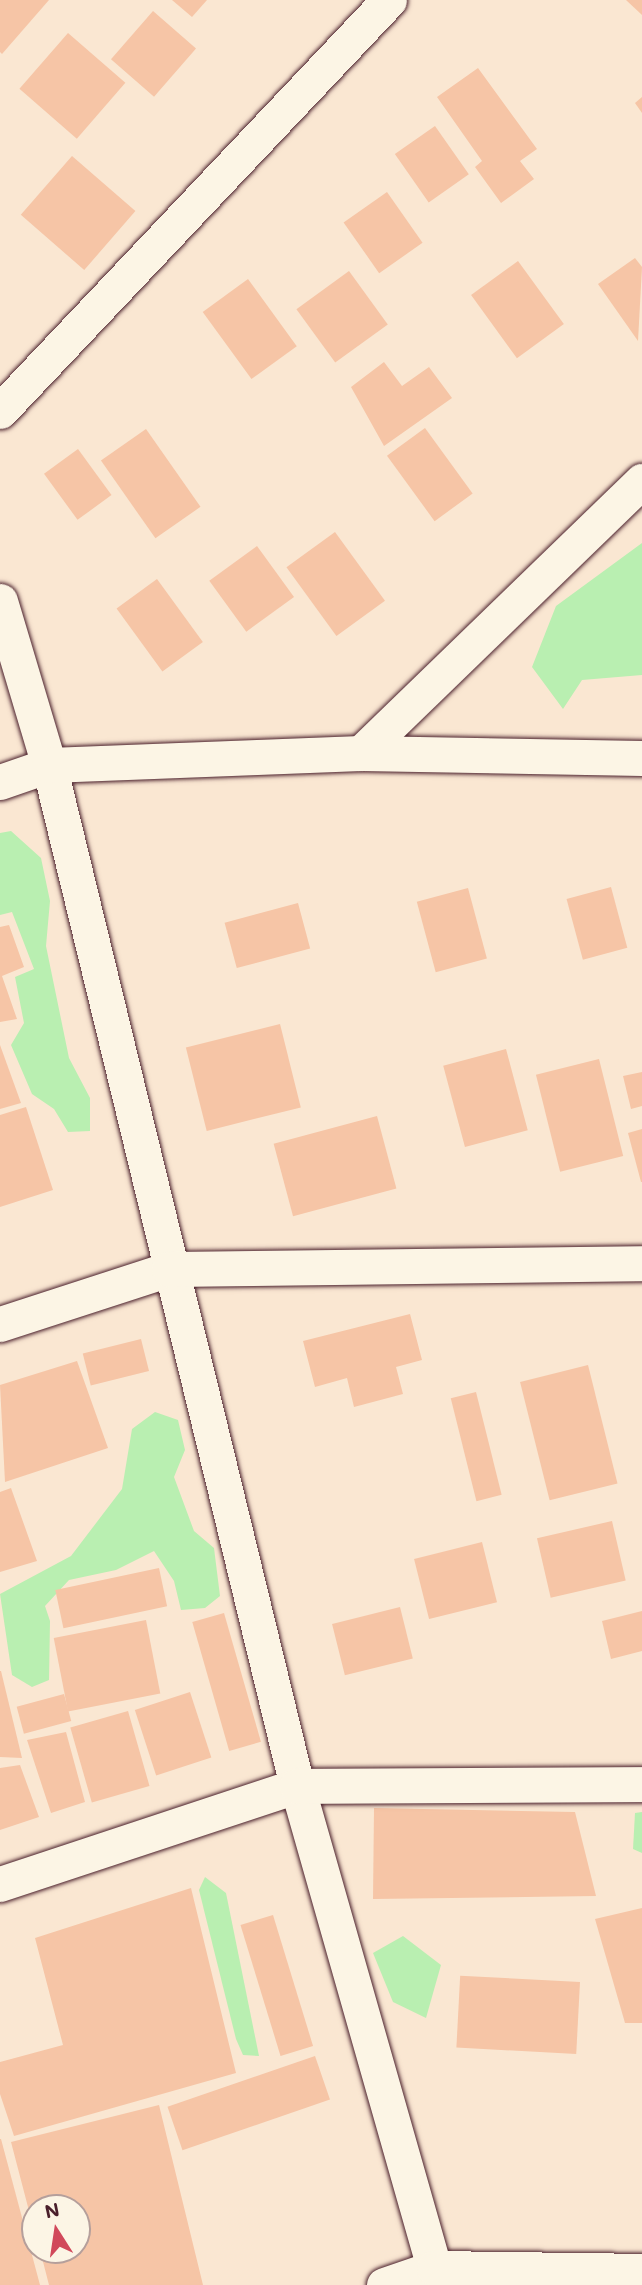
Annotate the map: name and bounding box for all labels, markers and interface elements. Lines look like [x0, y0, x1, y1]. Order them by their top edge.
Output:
north arrow [21, 2194, 91, 2264]
text: N [42, 2196, 62, 2224]

